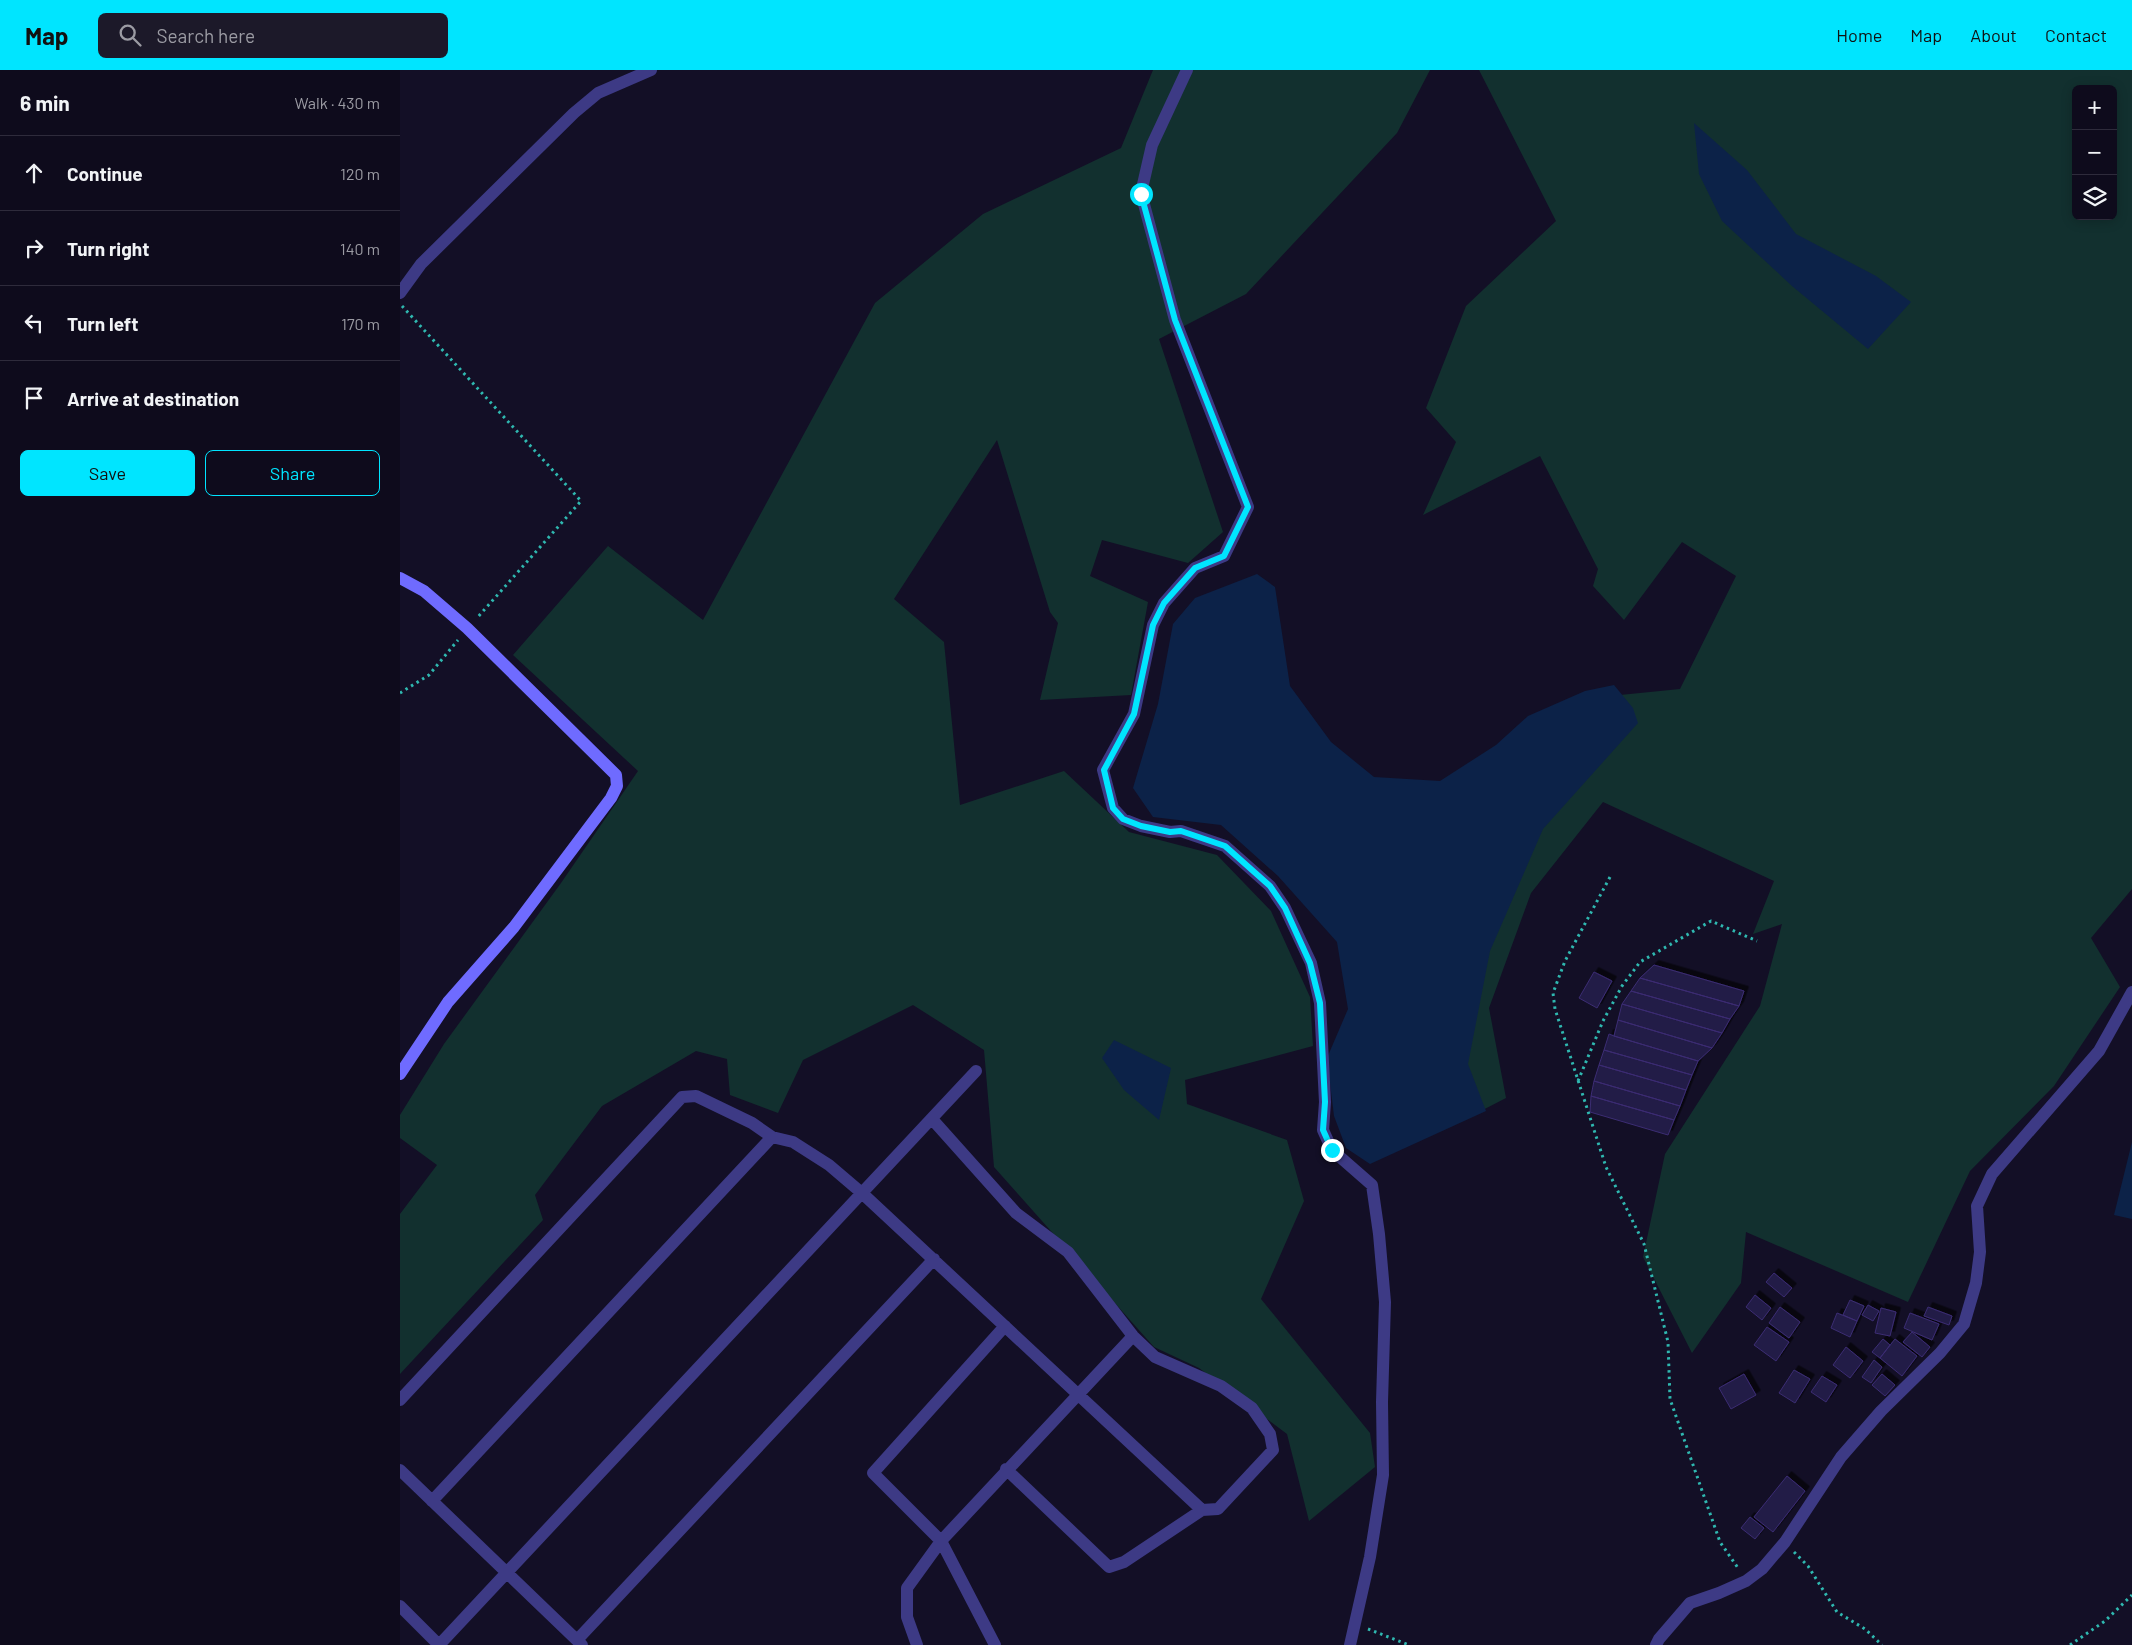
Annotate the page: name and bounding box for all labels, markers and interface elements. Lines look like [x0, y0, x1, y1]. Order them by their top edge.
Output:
search box [98, 13, 448, 58]
text: Map [25, 21, 68, 50]
icon: search [116, 21, 144, 49]
text: Search here [156, 24, 255, 47]
text: Home [1836, 24, 1882, 46]
text: Map [1910, 24, 1942, 46]
text: About [1970, 24, 2017, 46]
text: Contact [2045, 24, 2107, 46]
map controls [2072, 85, 2117, 220]
button: + [2072, 85, 2117, 130]
text: 6 min [20, 90, 70, 115]
text: Walk · 430 m [295, 93, 380, 112]
button: − [2072, 130, 2117, 175]
icon: ahead [20, 159, 48, 187]
text: Continue [67, 162, 143, 185]
text: 120 m [340, 164, 380, 183]
button: layers [2072, 175, 2117, 220]
route start [1130, 183, 1153, 206]
icon: right [20, 234, 48, 262]
text: Turn right [67, 237, 149, 260]
text: 140 m [340, 239, 380, 258]
icon: left [20, 309, 48, 337]
text: Turn left [67, 312, 138, 335]
text: 170 m [341, 314, 380, 333]
icon: arrive [20, 384, 48, 412]
text: Arrive at destination [67, 387, 239, 410]
button: Save [20, 450, 195, 496]
button: Share [205, 450, 380, 496]
route end [1321, 1139, 1344, 1162]

